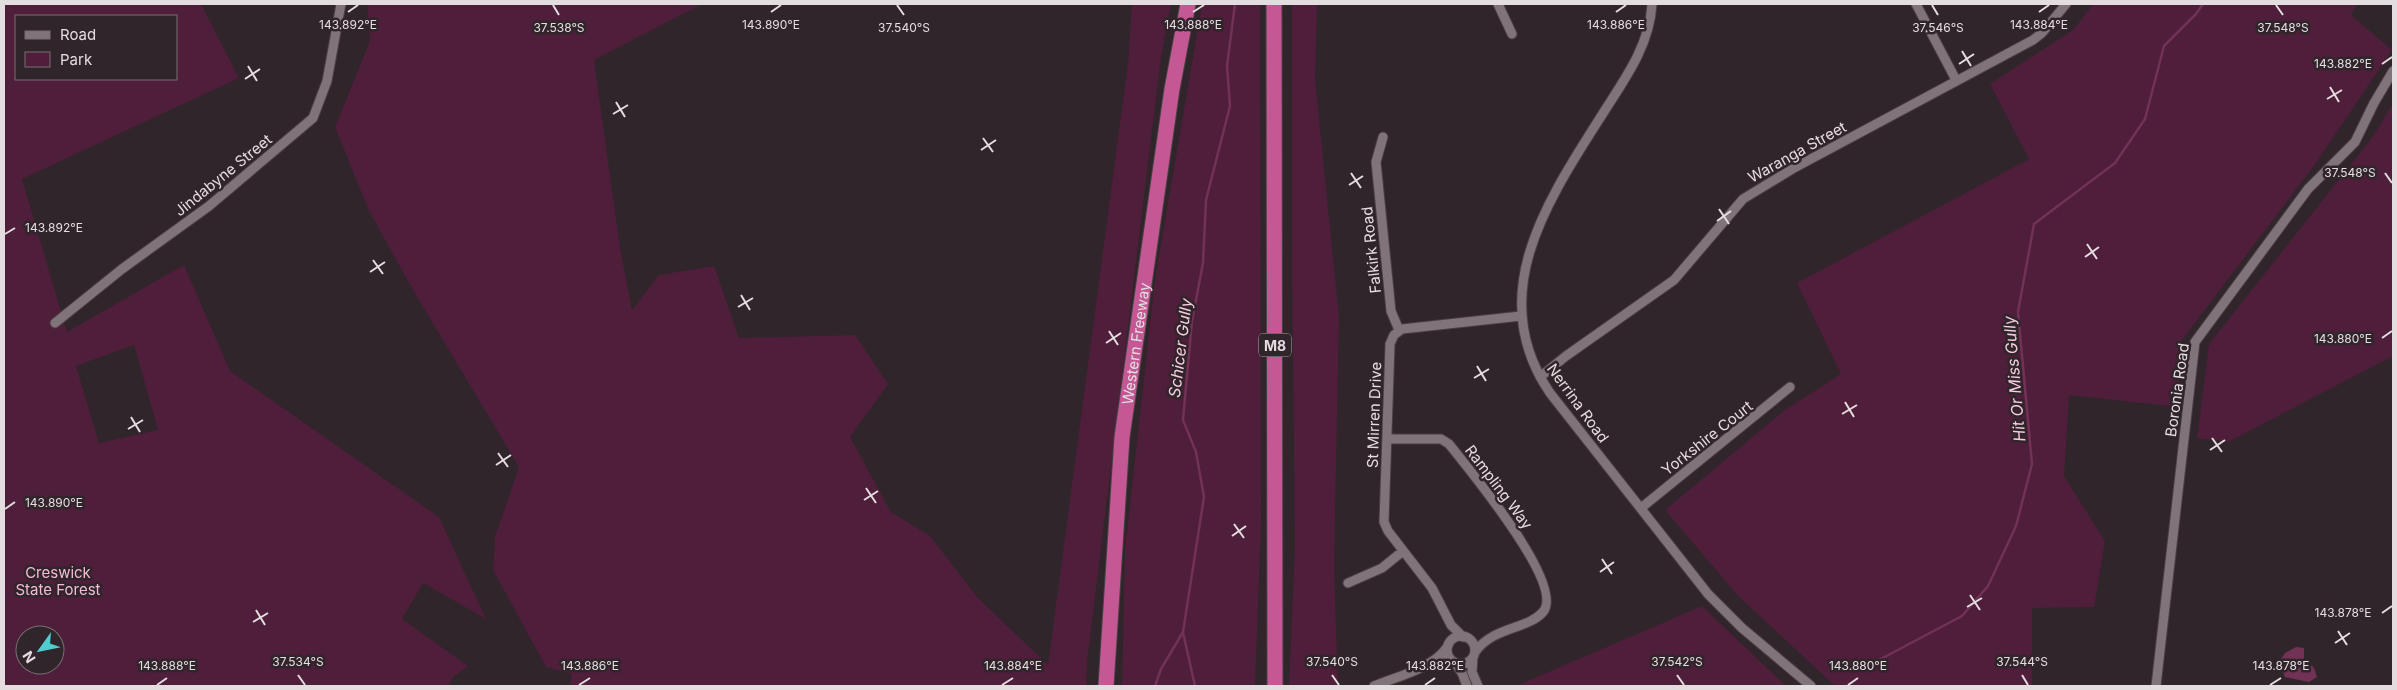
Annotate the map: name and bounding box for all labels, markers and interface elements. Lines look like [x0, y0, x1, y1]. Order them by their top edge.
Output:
legend [15, 15, 178, 80]
text: 143.892°E [319, 17, 377, 32]
text: 143.890°E [742, 17, 800, 32]
text: 143.888°E [1164, 17, 1222, 32]
text: 143.886°E [1587, 17, 1645, 32]
text: 143.884°E [2010, 17, 2068, 32]
text: 37.538°S [533, 20, 585, 35]
text: 37.540°S [878, 20, 930, 35]
text: 37.546°S [1912, 20, 1964, 35]
text: 37.548°S [2257, 20, 2309, 35]
text: Road [60, 25, 96, 44]
text: Park [60, 50, 93, 69]
text: 143.882°E [2314, 56, 2372, 71]
street label: Waranga Street [1744, 117, 1850, 187]
street label: Jindabyne Street [170, 130, 276, 220]
text: 37.548°S [2324, 165, 2376, 180]
street label: Falkirk Road [1357, 206, 1385, 294]
text: 143.892°E [25, 220, 83, 235]
street label: Western Freeway [1117, 281, 1154, 406]
water label: Schicer Gully [1164, 296, 1196, 399]
water label: Hit Or Miss Gully [1998, 314, 2029, 443]
text: 143.880°E [2314, 331, 2372, 346]
road number: M8 [1259, 334, 1291, 356]
street label: Boronia Road [2161, 342, 2193, 438]
street label: Nerrina Road [1543, 360, 1613, 446]
street label: St Mirren Drive [1363, 362, 1385, 468]
street label: Yorkshire Court [1658, 396, 1756, 480]
street label: Rampling Way [1461, 441, 1537, 533]
text: 143.890°E [25, 495, 83, 510]
park label: Creswick State Forest [16, 563, 101, 599]
text: 143.878°E [2315, 605, 2371, 620]
north arrow [15, 625, 65, 675]
text: N [19, 648, 39, 666]
text: 37.534°S [272, 654, 324, 669]
text: 37.540°S [1306, 654, 1358, 669]
text: 37.542°S [1651, 654, 1703, 669]
text: 37.544°S [1996, 654, 2048, 669]
text: 143.888°E [138, 658, 196, 673]
text: 143.886°E [561, 658, 619, 673]
text: 143.884°E [984, 658, 1042, 673]
text: 143.882°E [1406, 658, 1464, 673]
text: 143.880°E [1829, 658, 1887, 673]
text: 143.878°E [2253, 658, 2309, 673]

